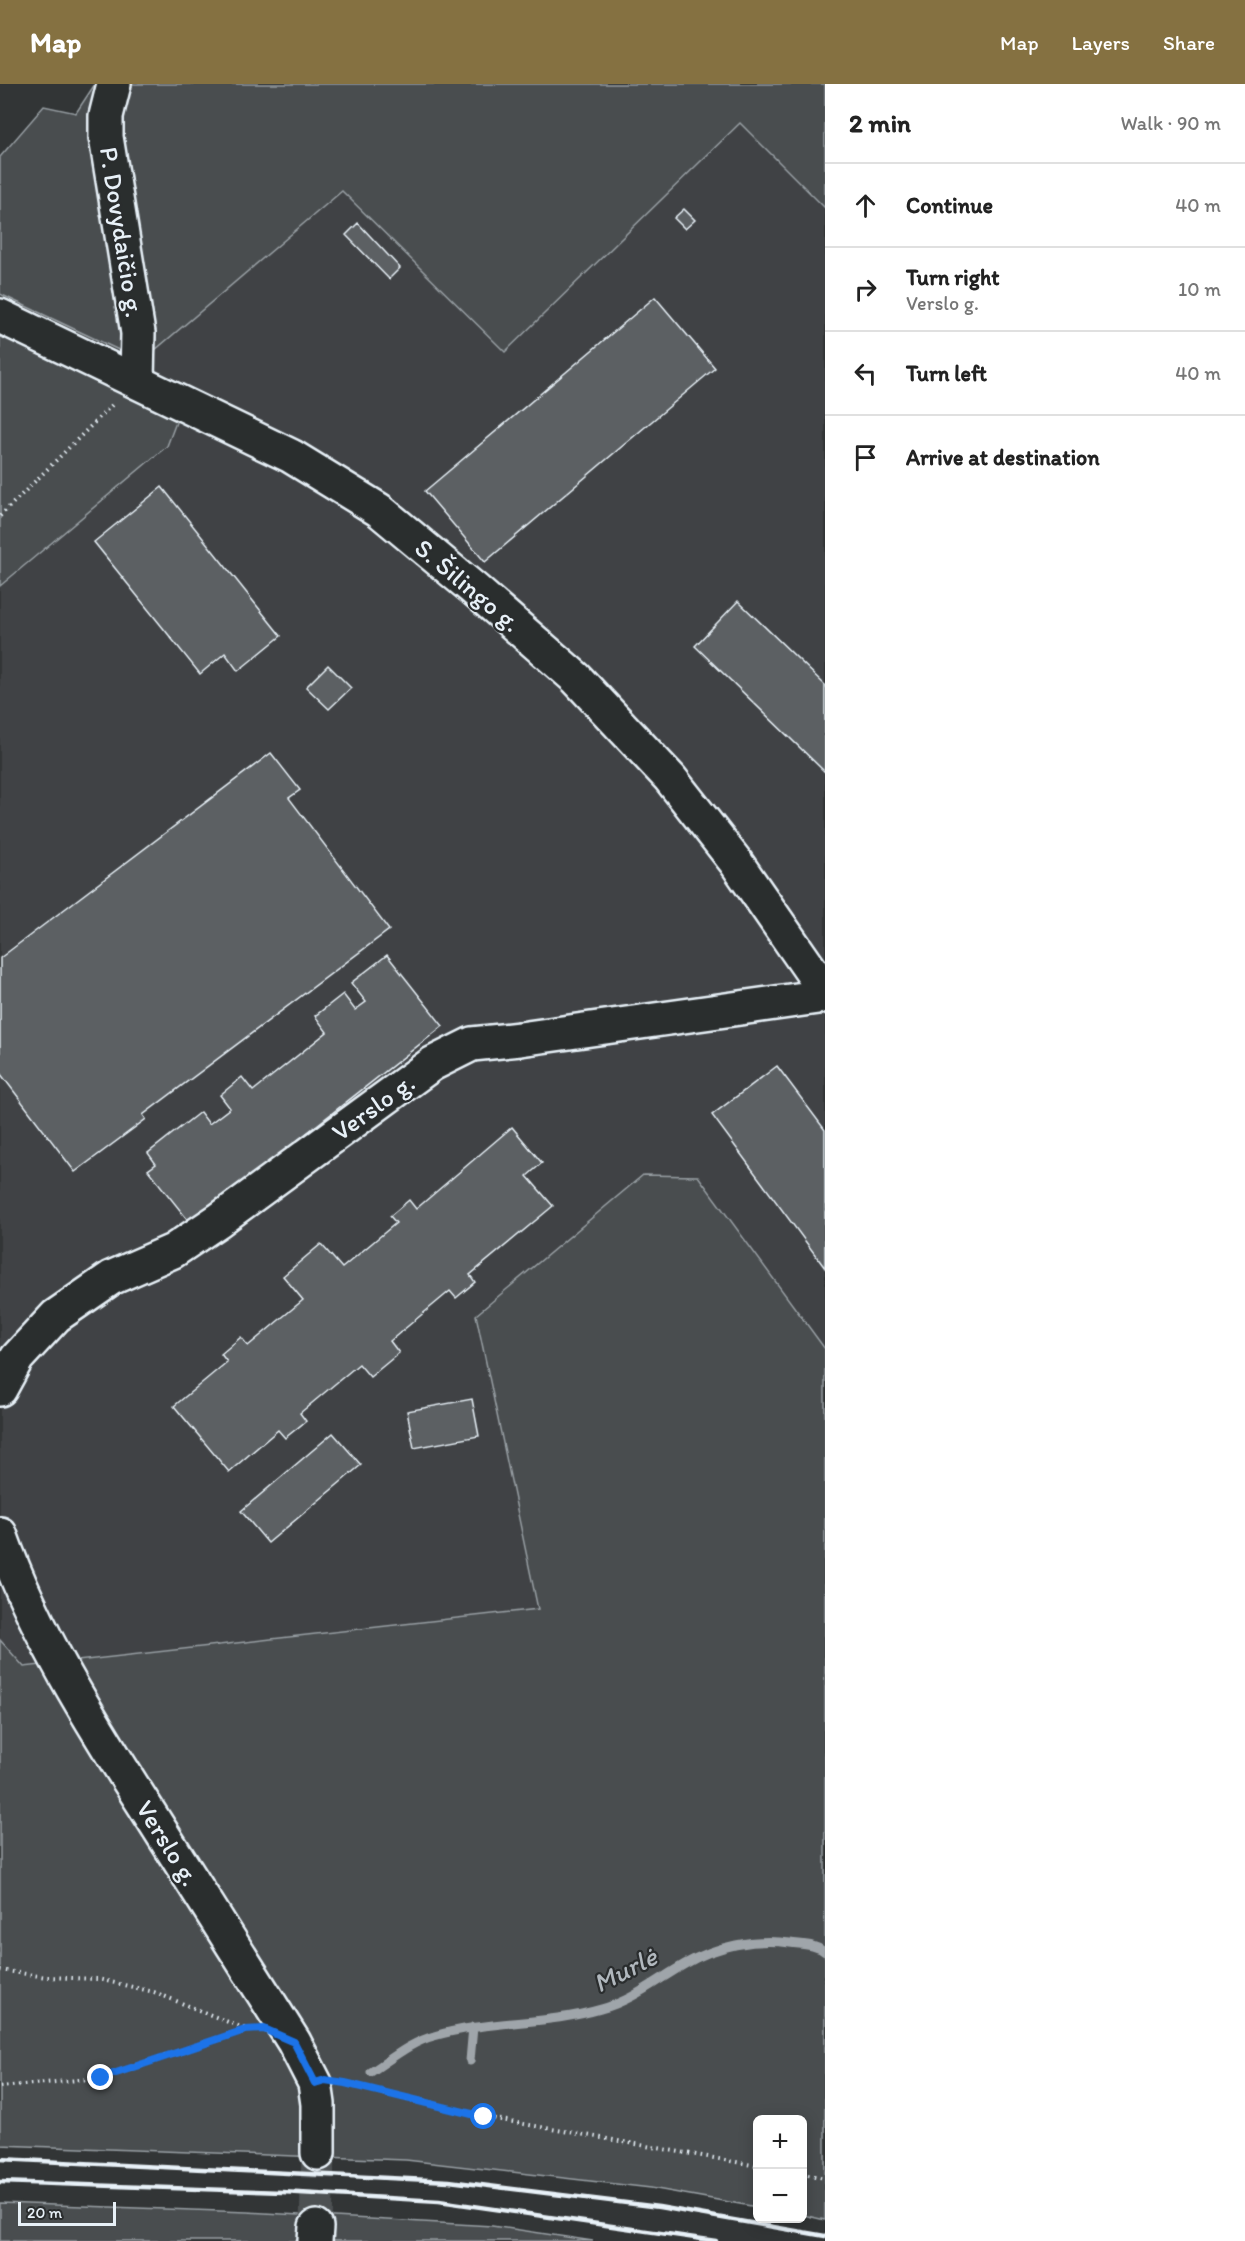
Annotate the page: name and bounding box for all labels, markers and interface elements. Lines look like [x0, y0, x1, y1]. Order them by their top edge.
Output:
text: Map [30, 25, 81, 59]
text: Map [1000, 30, 1039, 55]
text: Layers [1072, 30, 1130, 55]
text: Share [1163, 30, 1215, 55]
text: 2 min [849, 107, 911, 139]
text: Walk · 90 m [1120, 111, 1221, 135]
street label: P. Dovydaičio g. [93, 144, 151, 320]
icon: ahead [849, 189, 882, 222]
text: Continue [906, 192, 993, 219]
text: 40 m [1175, 193, 1221, 217]
text: Turn right [906, 264, 1000, 291]
icon: right [849, 273, 882, 306]
text: 10 m [1178, 277, 1221, 301]
text: Verslo g. [906, 291, 979, 315]
icon: left [849, 357, 882, 390]
text: Turn left [906, 360, 987, 387]
text: 40 m [1175, 361, 1221, 385]
icon: arrive [849, 441, 882, 474]
text: Arrive at destination [906, 444, 1100, 471]
street label: S. Šilingo g. [409, 532, 527, 638]
street label: Verslo g. [325, 1066, 421, 1148]
street label: Verslo g. [129, 1794, 207, 1892]
water label: Murlė [587, 1939, 663, 2000]
route end [87, 2064, 113, 2090]
route start [470, 2103, 496, 2129]
map controls [753, 2115, 807, 2223]
button: + [753, 2115, 807, 2169]
button: − [753, 2169, 807, 2223]
scale bar [18, 2199, 116, 2226]
text: 20 m [27, 2203, 62, 2222]

